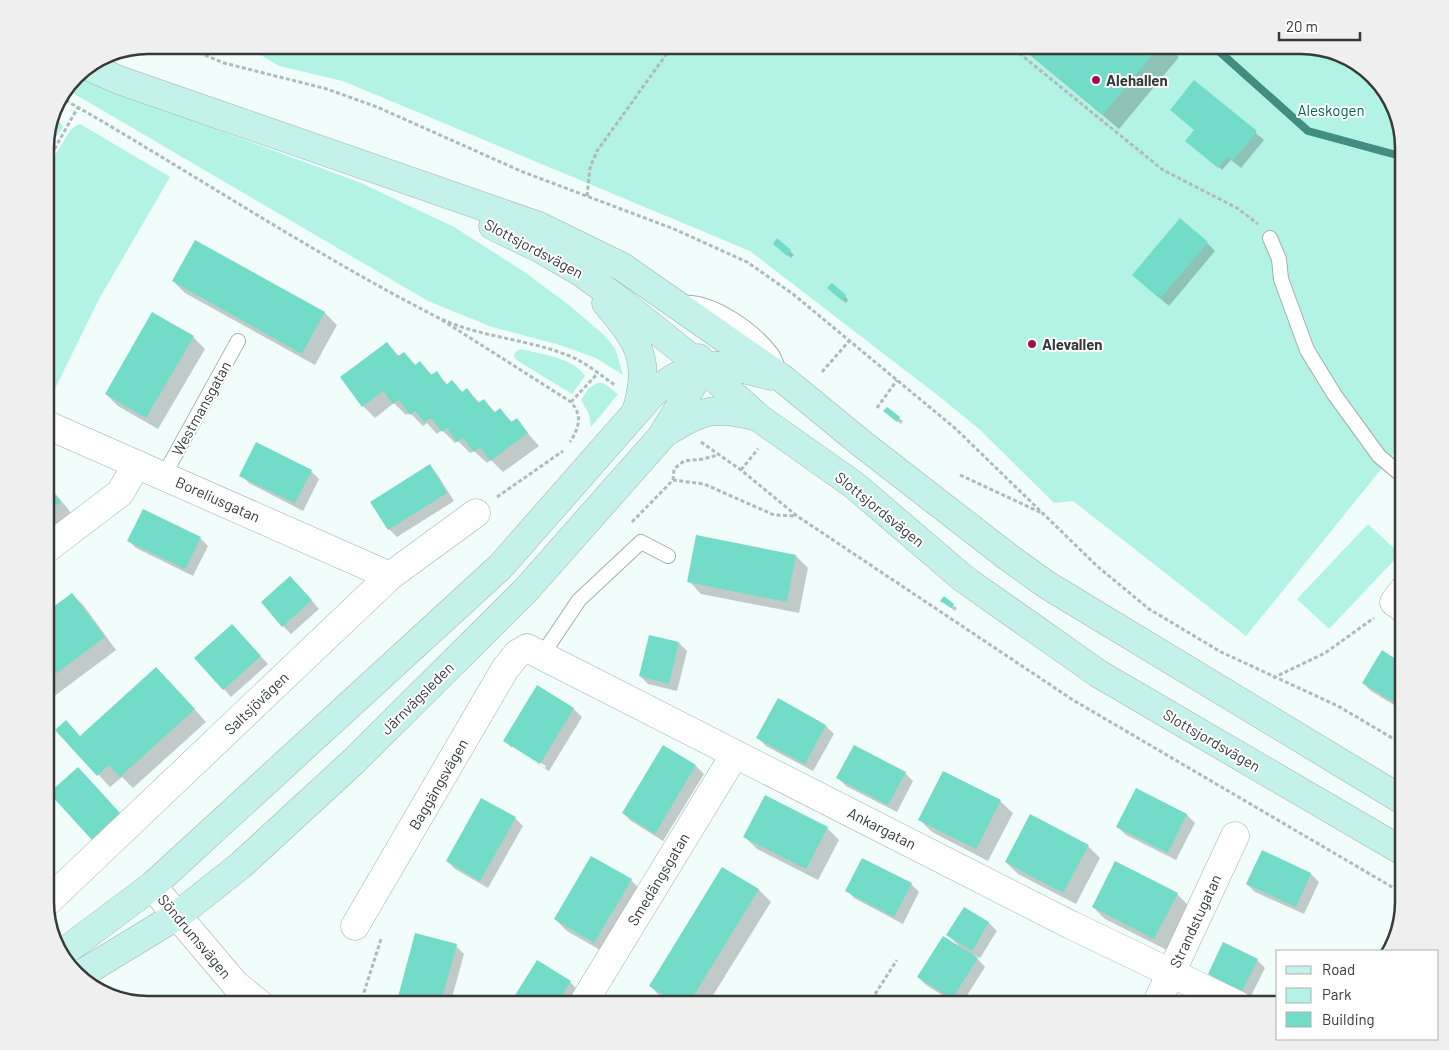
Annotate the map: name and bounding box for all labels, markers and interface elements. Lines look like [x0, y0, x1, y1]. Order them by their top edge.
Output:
scale bar [1279, 10, 1360, 42]
text: 20 m [1286, 17, 1318, 35]
place label: Alehallen [1106, 71, 1168, 89]
marker: Alehallen [1090, 74, 1102, 86]
park label: Aleskogen [1297, 101, 1365, 119]
street label: Slottsjordsvägen [482, 214, 586, 282]
place label: Alevallen [1042, 335, 1103, 353]
marker: Alevallen [1026, 338, 1038, 350]
street label: Westmansgatan [168, 358, 234, 458]
street label: Slottsjordsvägen [832, 468, 928, 550]
street label: Boreliusgatan [173, 472, 263, 526]
street label: Järnvägsleden [377, 658, 457, 738]
street label: Saltsjövägen [220, 668, 292, 738]
street label: Slottsjordsvägen [1160, 705, 1264, 775]
street label: Baggängsvägen [405, 735, 471, 833]
street label: Ankargatan [845, 803, 919, 853]
street label: Smedängsgatan [623, 829, 693, 929]
street label: Strandstugatan [1165, 871, 1225, 971]
street label: Söndrumsvägen [155, 890, 235, 982]
legend [1276, 950, 1439, 1040]
text: Road [1322, 960, 1355, 978]
text: Park [1322, 985, 1352, 1003]
text: Building [1322, 1010, 1375, 1028]

